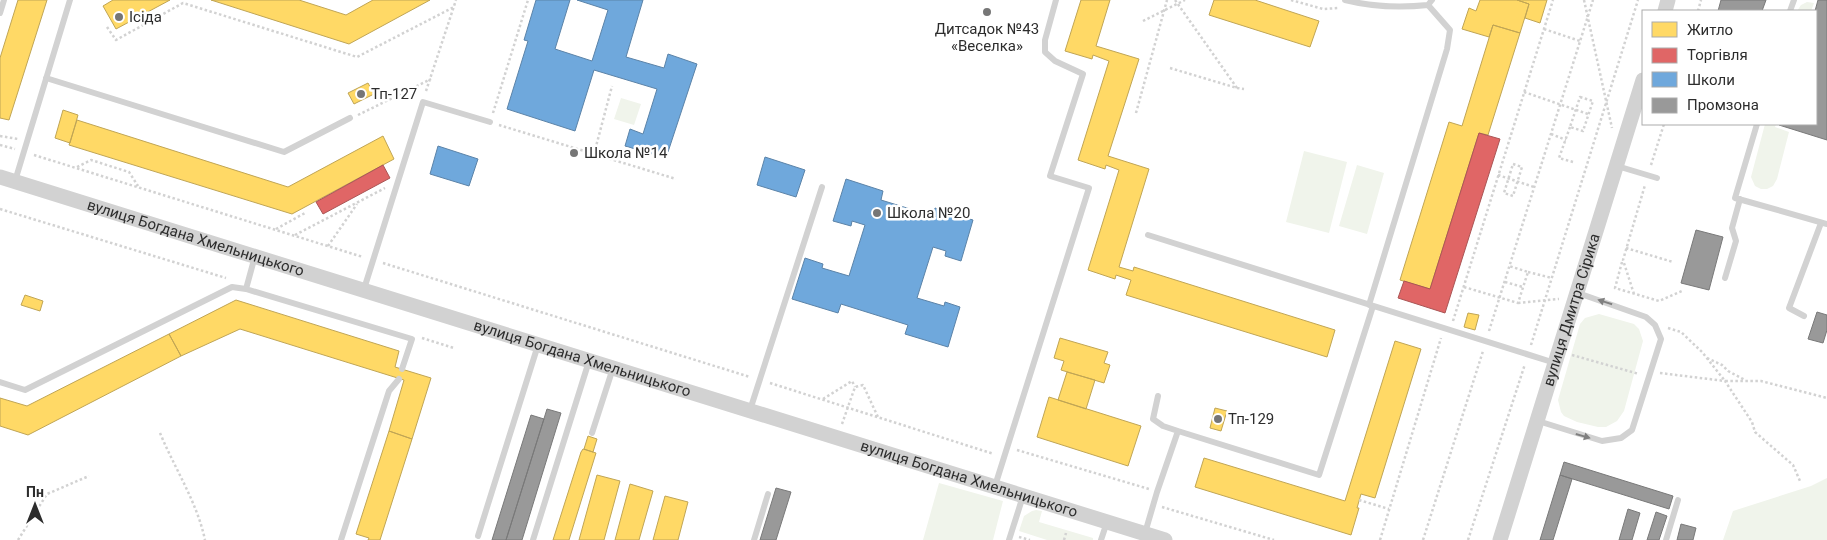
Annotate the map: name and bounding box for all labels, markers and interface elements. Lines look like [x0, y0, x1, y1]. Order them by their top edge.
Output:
marker: Дитсадок №43 «Веселка» [981, 6, 993, 18]
place label: Ісіда [129, 8, 162, 26]
legend [1642, 10, 1817, 125]
marker: Ісіда [113, 11, 125, 23]
place label: Дитсадок №43 «Веселка» [935, 20, 1039, 55]
text: Житло [1687, 21, 1733, 39]
text: Торгівля [1687, 46, 1748, 64]
text: Школи [1687, 71, 1735, 89]
place label: Тп-127 [371, 85, 417, 103]
marker: Тп-127 [355, 88, 367, 100]
text: Промзона [1687, 96, 1759, 114]
place label: Школа №14 [584, 144, 668, 162]
marker: Школа №14 [568, 147, 580, 159]
street label: вулиця Богдана Хмельницького [85, 196, 306, 280]
place label: Школа №20 [887, 204, 970, 222]
marker: Школа №20 [871, 207, 883, 219]
street label: вулиця Дмитра Сірика [1539, 231, 1604, 388]
one-way arrow [1597, 298, 1612, 306]
street label: вулиця Богдана Хмельницького [472, 316, 693, 401]
place label: Тп-129 [1228, 410, 1274, 428]
marker: Тп-129 [1212, 413, 1224, 425]
one-way arrow [1576, 432, 1591, 440]
street label: вулиця Богдана Хмельницького [858, 437, 1080, 521]
north arrow [10, 480, 60, 530]
text: Пн [26, 484, 44, 500]

